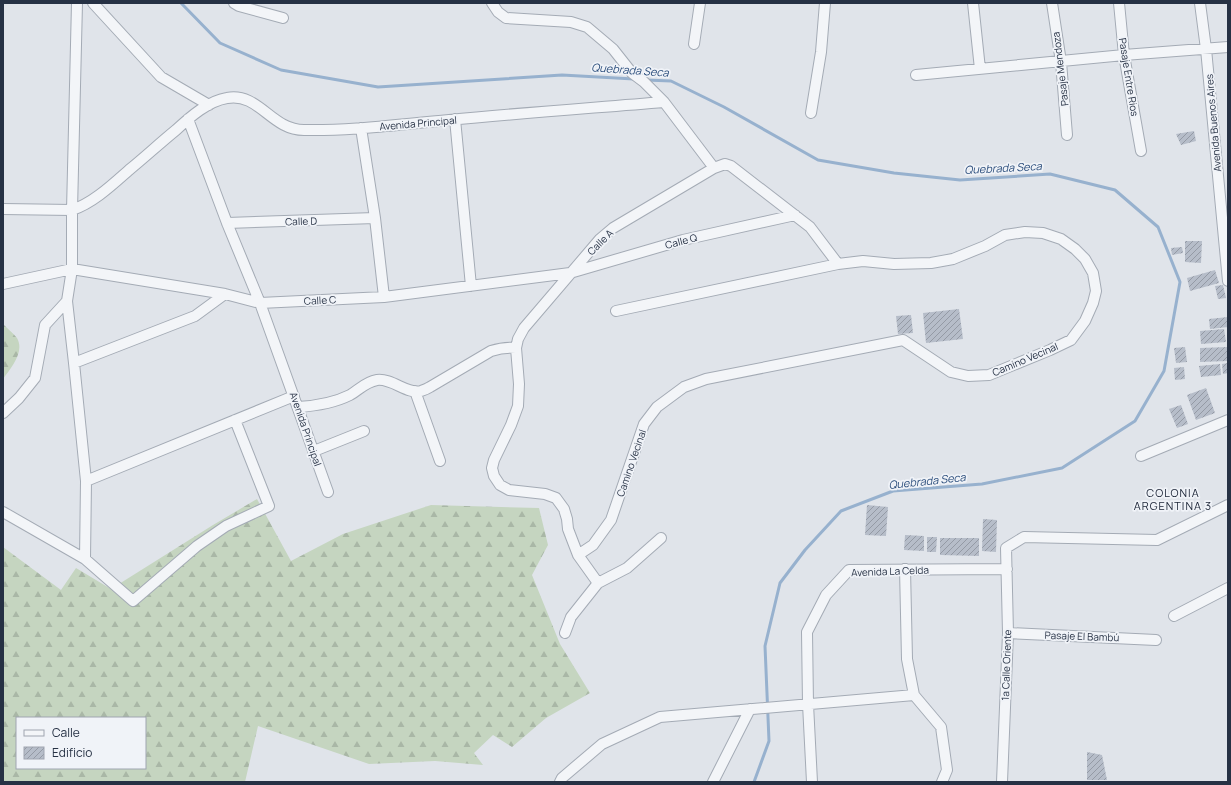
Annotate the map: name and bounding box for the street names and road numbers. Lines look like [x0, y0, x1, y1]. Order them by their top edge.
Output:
street label: Pasaje Mendoza [1048, 31, 1072, 107]
street label: Pasaje Entre Rios [1116, 37, 1142, 117]
street label: Avenida Buenos Aires [1202, 73, 1224, 173]
street label: Avenida Principal [379, 113, 457, 133]
street label: Calle D [285, 213, 317, 229]
street label: Calle A [584, 225, 617, 258]
street label: Calle Q [664, 230, 698, 252]
street label: Calle C [303, 292, 337, 308]
street label: Camino Vecinal [990, 339, 1060, 379]
street label: Avenida Principal [287, 390, 325, 468]
street label: Camino Vecinal [613, 428, 649, 498]
street label: Avenida La Celda [851, 563, 929, 579]
street label: Pasaje El Bambú [1044, 628, 1120, 644]
street label: 1a Calle Oriente [998, 629, 1014, 701]

